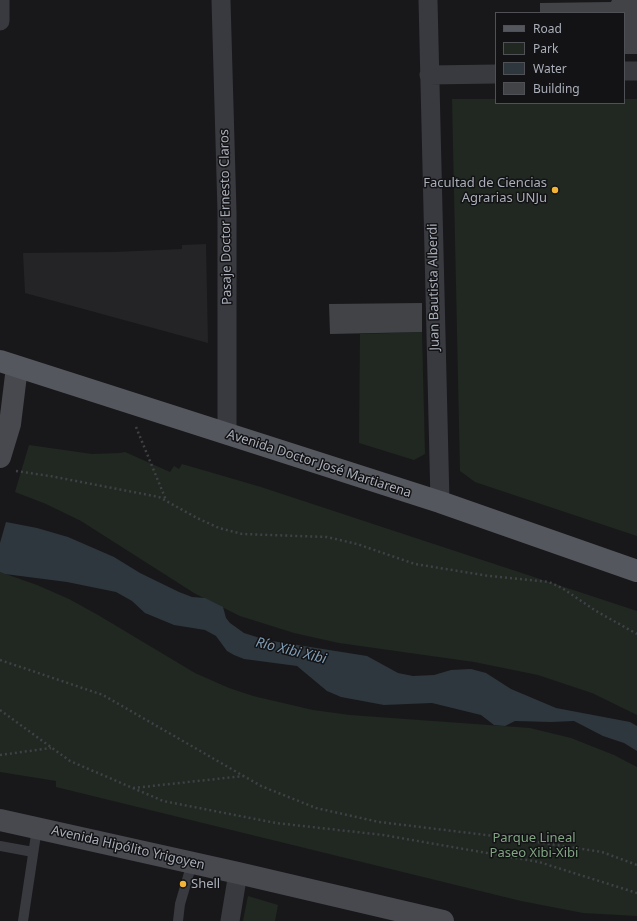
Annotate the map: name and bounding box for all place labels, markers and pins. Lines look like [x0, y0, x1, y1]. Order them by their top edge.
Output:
place label: Facultad de Ciencias Agrarias UNJu [423, 175, 547, 206]
marker: Facultad de Ciencias Agrarias UNJu [550, 185, 560, 195]
place label: Shell [191, 876, 220, 892]
marker: Shell [178, 879, 188, 889]

